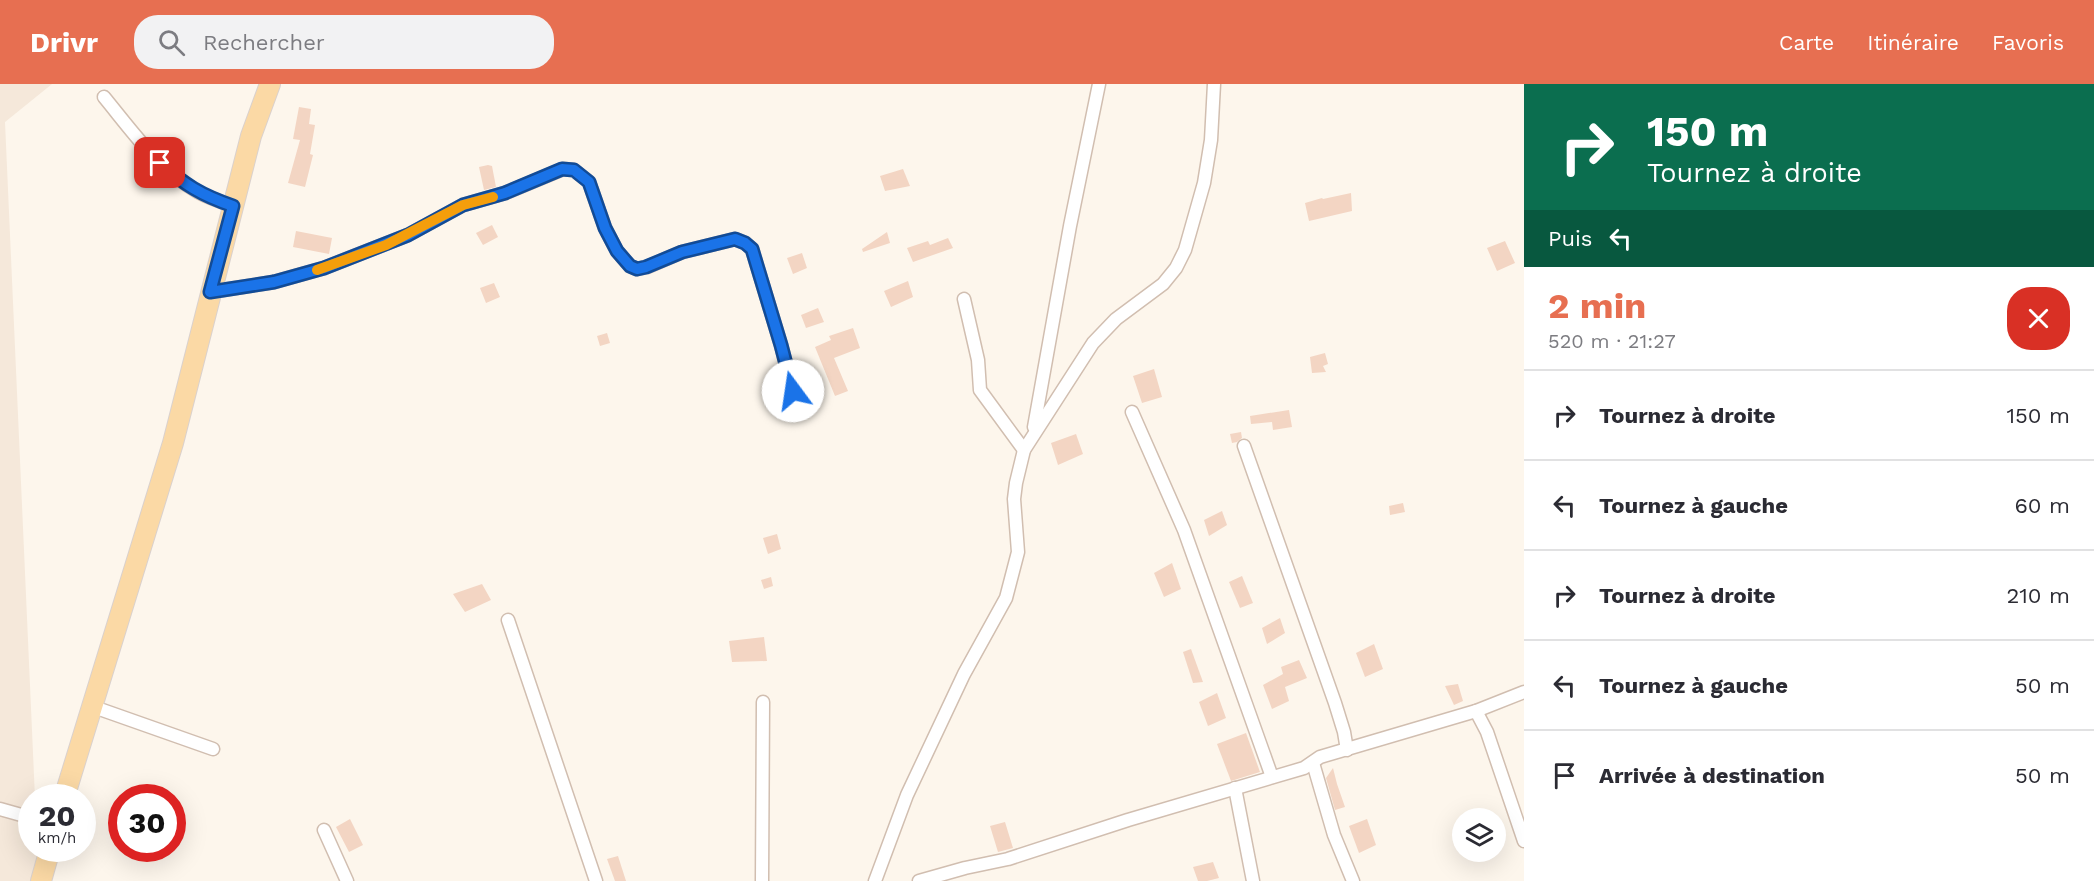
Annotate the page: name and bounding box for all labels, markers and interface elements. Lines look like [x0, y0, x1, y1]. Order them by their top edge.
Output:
search box [134, 15, 554, 69]
text: Drivr [30, 26, 98, 59]
icon: search [155, 26, 188, 59]
text: Rechercher [203, 30, 325, 55]
text: Carte [1779, 30, 1834, 55]
text: Itinéraire [1867, 30, 1959, 55]
text: Favoris [1992, 30, 2064, 55]
text: 150 m [1647, 107, 1768, 156]
icon: right [1548, 108, 1626, 186]
pin [134, 137, 185, 188]
icon: arrive [143, 146, 176, 179]
text: Tournez à droite [1647, 157, 1862, 189]
icon: left [1604, 222, 1637, 255]
text: Puis [1548, 226, 1592, 251]
text: 2 min [1548, 285, 1646, 327]
button: close [2007, 287, 2070, 350]
text: 520 m · 21:27 [1548, 329, 1676, 353]
position arrow [761, 359, 825, 423]
icon: right [1548, 399, 1581, 432]
text: Tournez à droite [1599, 403, 1776, 428]
text: 150 m [2006, 403, 2070, 428]
icon: left [1548, 489, 1581, 522]
text: Tournez à gauche [1599, 493, 1788, 518]
text: 60 m [2014, 493, 2070, 518]
icon: right [1548, 579, 1581, 612]
text: Tournez à droite [1599, 583, 1776, 608]
text: 210 m [2006, 583, 2070, 608]
icon: left [1548, 669, 1581, 702]
text: Tournez à gauche [1599, 673, 1788, 698]
text: 50 m [2015, 673, 2070, 698]
icon: arrive [1548, 759, 1581, 792]
text: Arrivée à destination [1599, 763, 1825, 788]
text: 50 m [2015, 763, 2070, 788]
speed limit sign: 30 [108, 784, 186, 862]
text: 20 [38, 798, 76, 833]
map controls [1452, 808, 1506, 862]
button: layers [1452, 808, 1506, 862]
text: km/h [38, 829, 76, 847]

